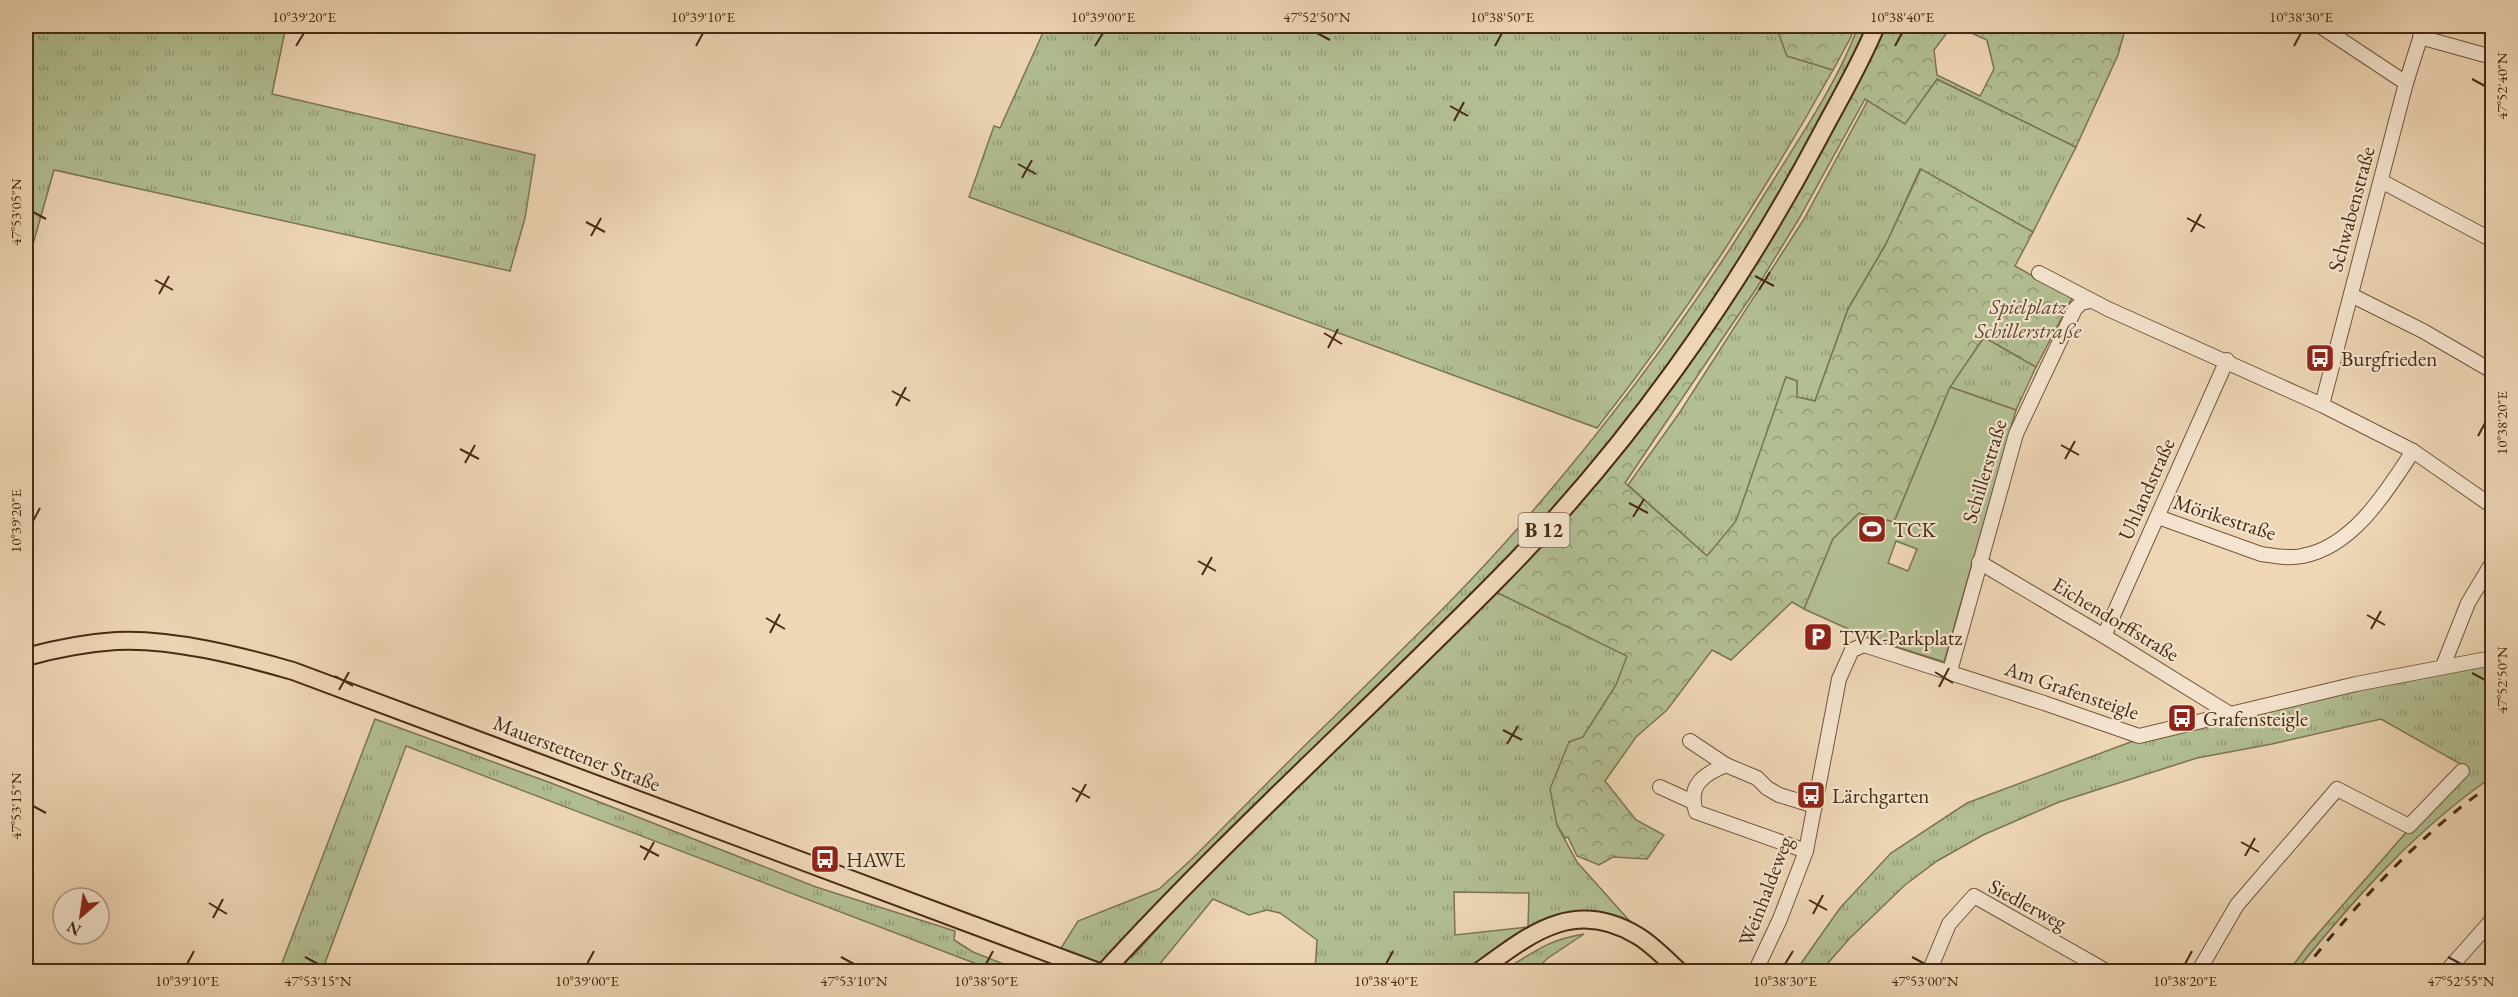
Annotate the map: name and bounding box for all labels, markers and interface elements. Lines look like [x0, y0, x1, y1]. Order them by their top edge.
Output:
text: 10°39'20"E [272, 7, 337, 26]
text: 10°39'10"E [671, 7, 736, 26]
text: 10°39'00"E [1071, 7, 1136, 26]
text: 47°52'50"N [1283, 7, 1351, 26]
text: 10°38'50"E [1470, 7, 1535, 26]
text: 10°38'40"E [1870, 7, 1935, 26]
text: 10°38'30"E [2269, 7, 2334, 26]
text: 47°52'40"N [2492, 52, 2511, 120]
street label: Schwabenstraße [2321, 143, 2381, 275]
text: 47°53'05"N [6, 178, 25, 246]
park label: Spielplatz Schillerstraße [1974, 293, 2082, 344]
bus stop icon: Burgfrieden [2304, 342, 2336, 374]
place label: Burgfrieden [2341, 345, 2437, 372]
text: 10°38'20"E [2492, 390, 2511, 455]
street label: Schillerstraße [1955, 416, 2013, 526]
street label: Uhlandstraße [2111, 434, 2181, 544]
text: 10°39'20"E [6, 488, 25, 553]
street label: Mörikestraße [2170, 488, 2280, 546]
road number: B 12 [1518, 513, 1570, 547]
sports icon: TCK [1856, 513, 1888, 545]
place label: TCK [1893, 516, 1937, 543]
street label: Eichendorffstraße [2048, 571, 2184, 667]
parking icon: TVK-Parkplatz [1802, 621, 1834, 653]
place label: TVK-Parkplatz [1839, 624, 1962, 651]
text: 47°52'50"N [2492, 646, 2511, 714]
street label: Am Grafensteigle [2000, 654, 2143, 726]
bus stop icon: Grafensteigle [2166, 702, 2198, 734]
place label: Grafensteigle [2203, 705, 2308, 732]
street label: Mauerstettener Straße [489, 709, 665, 797]
text: 47°53'15"N [6, 772, 25, 840]
bus stop icon: Lärchgarten [1795, 779, 1827, 811]
place label: Lärchgarten [1832, 782, 1929, 809]
street label: Weinhaldeweg [1732, 831, 1799, 950]
bus stop icon: HAWE [809, 843, 841, 875]
place label: HAWE [846, 846, 906, 873]
street label: Siedlerweg [1984, 872, 2073, 936]
north arrow [51, 886, 111, 946]
text: N [63, 916, 85, 941]
text: 10°39'10"E [155, 971, 220, 990]
text: 47°53'15"N [284, 971, 352, 990]
text: 10°39'00"E [555, 971, 620, 990]
text: 47°53'10"N [820, 971, 888, 990]
text: 10°38'50"E [954, 971, 1019, 990]
text: 10°38'40"E [1354, 971, 1419, 990]
text: 10°38'30"E [1753, 971, 1818, 990]
text: 47°53'00"N [1891, 971, 1959, 990]
text: 10°38'20"E [2153, 971, 2218, 990]
text: 47°52'55"N [2427, 971, 2495, 990]

